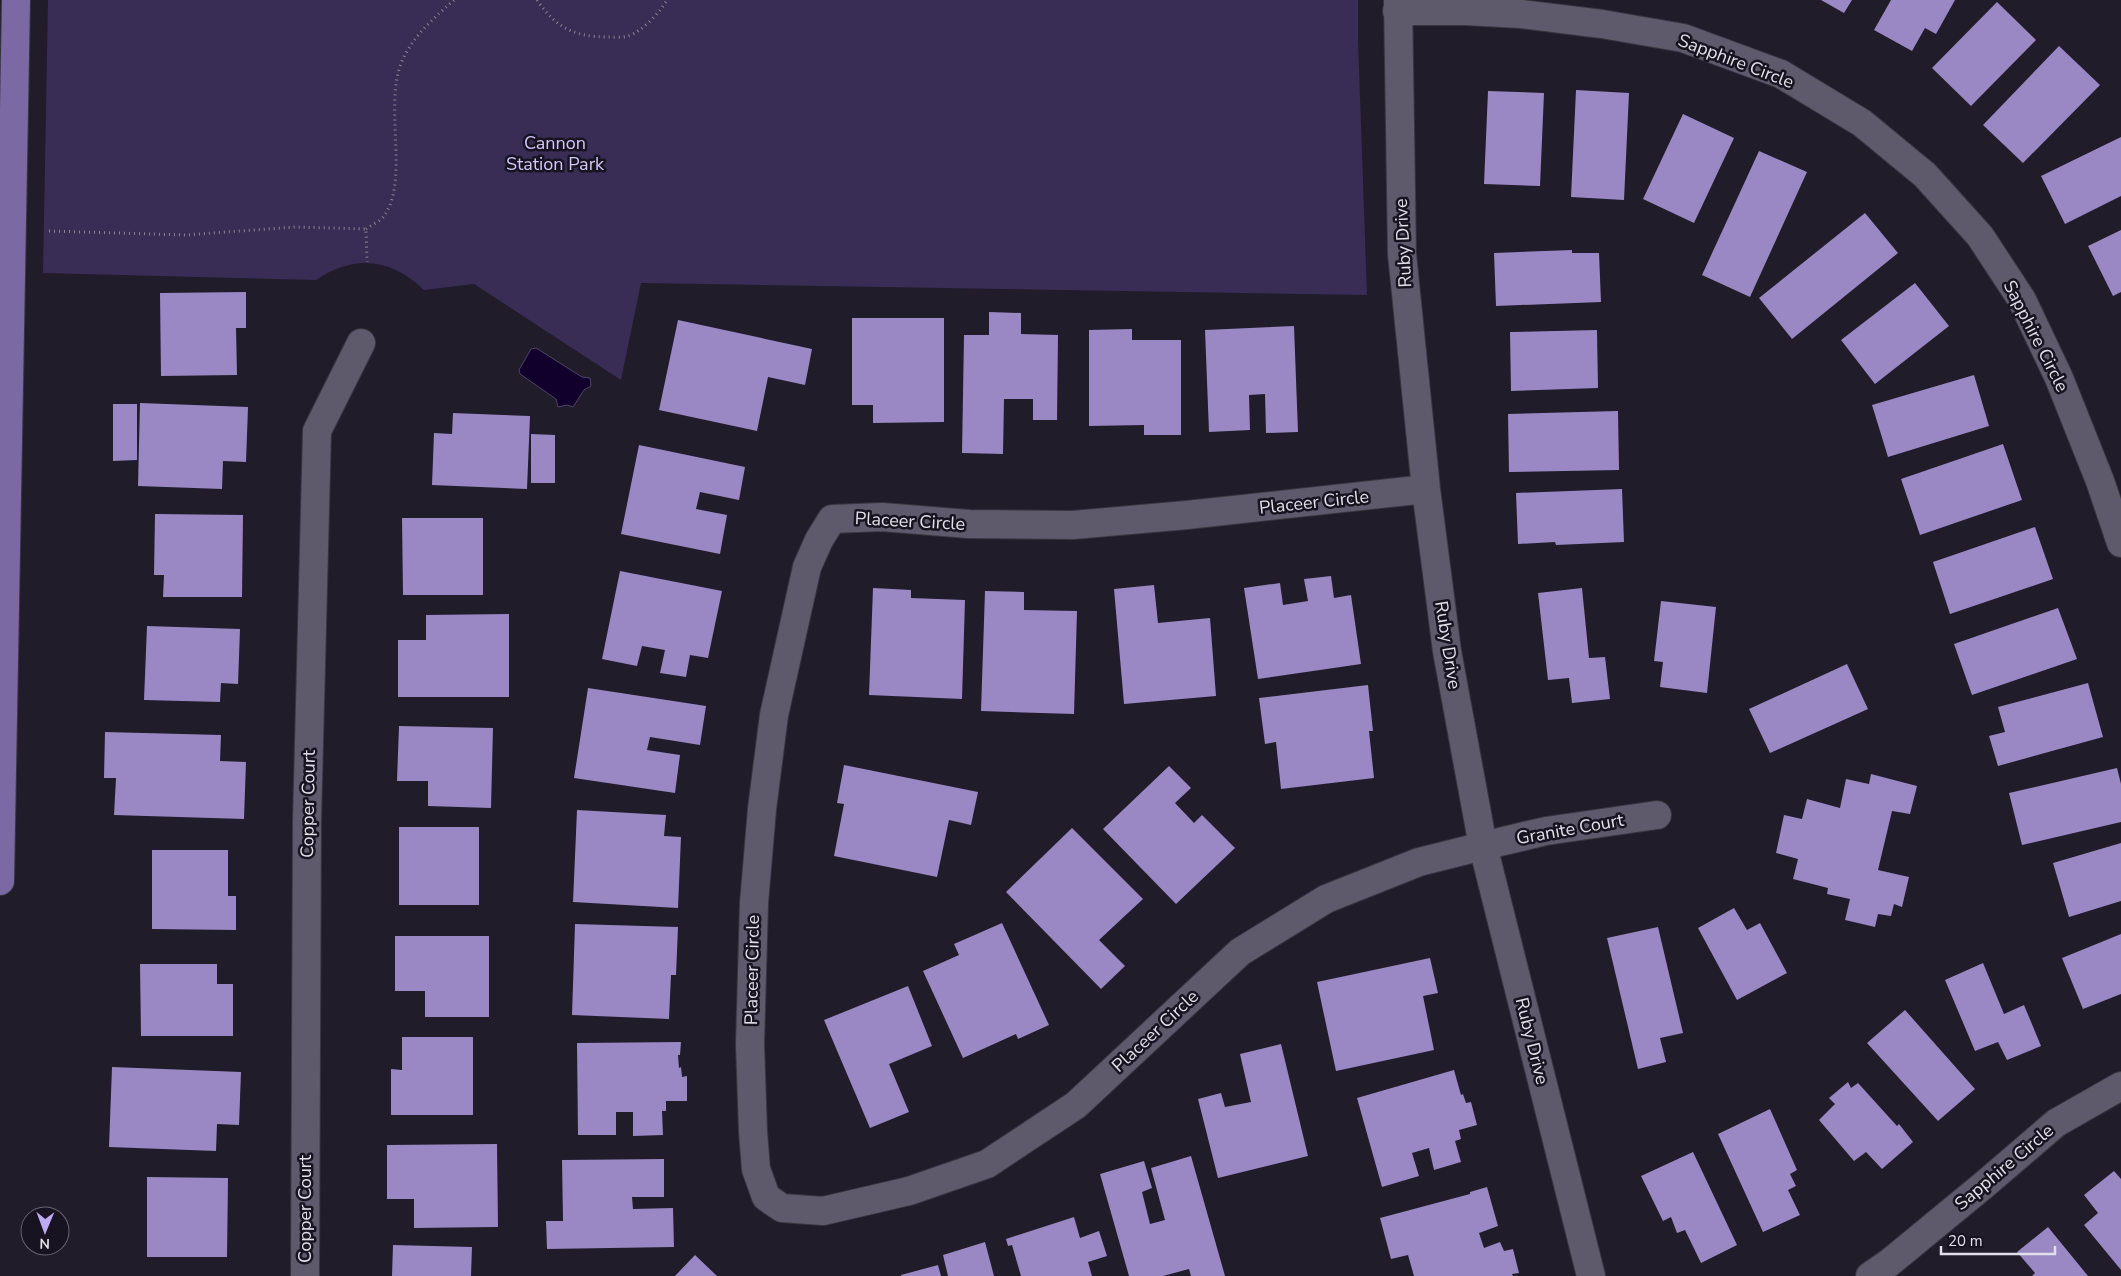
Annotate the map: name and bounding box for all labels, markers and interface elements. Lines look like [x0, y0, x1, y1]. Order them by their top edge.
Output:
street label: Sapphire Circle [1675, 28, 1797, 94]
park label: Cannon Station Park [506, 131, 605, 176]
street label: Ruby Drive [1389, 198, 1417, 288]
street label: Sapphire Circle [1998, 276, 2074, 396]
street label: Placeer Circle [1258, 484, 1370, 520]
street label: Placeer Circle [854, 506, 966, 536]
street label: Ruby Drive [1429, 599, 1467, 691]
street label: Copper Court [295, 749, 321, 858]
street label: Granite Court [1514, 808, 1626, 850]
street label: Placeer Circle [739, 915, 765, 1025]
street label: Placeer Circle [1106, 985, 1204, 1077]
street label: Ruby Drive [1510, 995, 1554, 1087]
street label: Sapphire Circle [1949, 1119, 2059, 1215]
street label: Copper Court [293, 1154, 317, 1263]
north arrow [20, 1206, 70, 1256]
scale bar [1941, 1224, 2055, 1256]
text: 20 m [1948, 1231, 1983, 1251]
text: N [39, 1234, 50, 1253]

